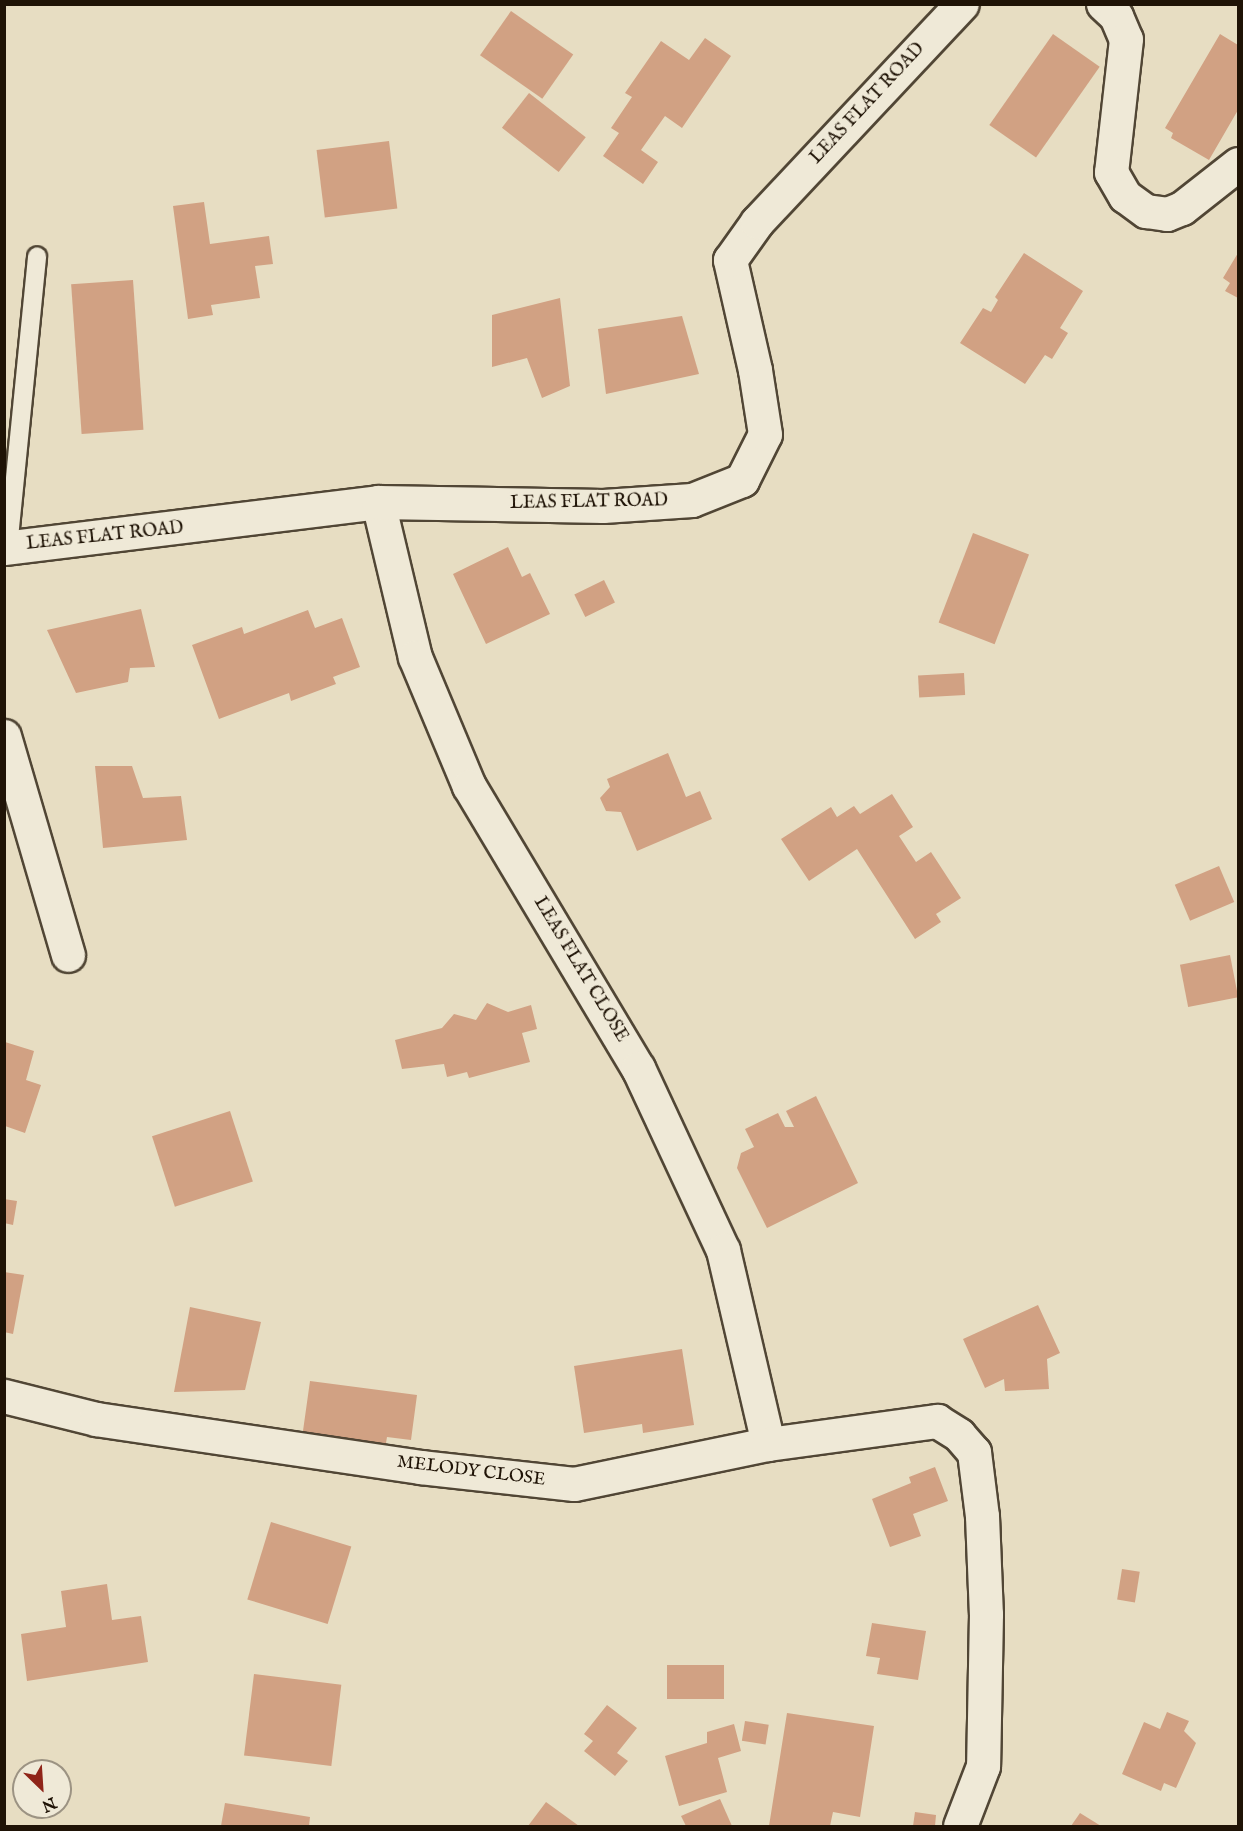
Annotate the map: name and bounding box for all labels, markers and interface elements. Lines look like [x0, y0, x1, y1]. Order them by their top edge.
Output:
street label: LEAS FLAT ROAD [806, 39, 930, 169]
street label: LEAS FLAT ROAD [510, 491, 668, 515]
street label: LEAS FLAT ROAD [25, 518, 185, 556]
street label: LEAS FLAT CLOSE [528, 893, 632, 1047]
street label: MELODY CLOSE [396, 1452, 546, 1492]
north arrow [12, 1759, 72, 1819]
text: N [38, 1792, 59, 1815]

